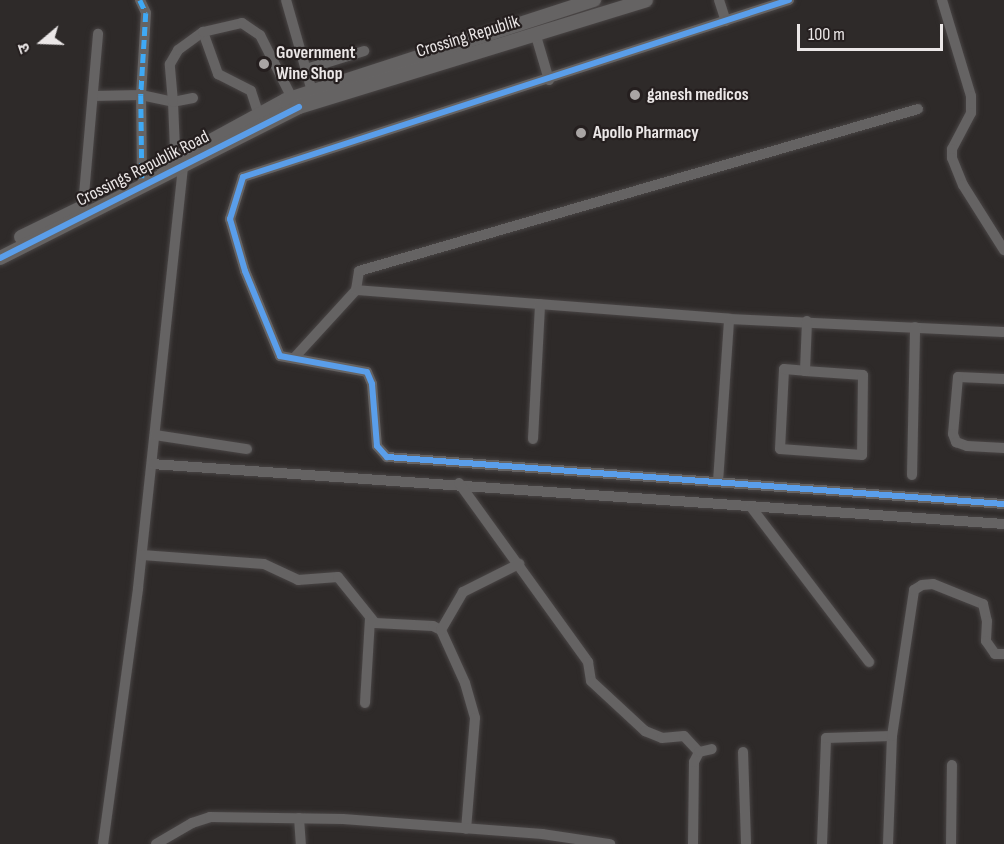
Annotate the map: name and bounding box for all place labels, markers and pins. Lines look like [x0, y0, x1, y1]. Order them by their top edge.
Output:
place label: Government Wine Shop [276, 43, 355, 86]
marker: Government Wine Shop [257, 57, 271, 71]
place label: ganesh medicos [647, 84, 749, 106]
marker: ganesh medicos [628, 88, 642, 102]
place label: Apollo Pharmacy [593, 122, 699, 144]
marker: Apollo Pharmacy [574, 126, 588, 140]

